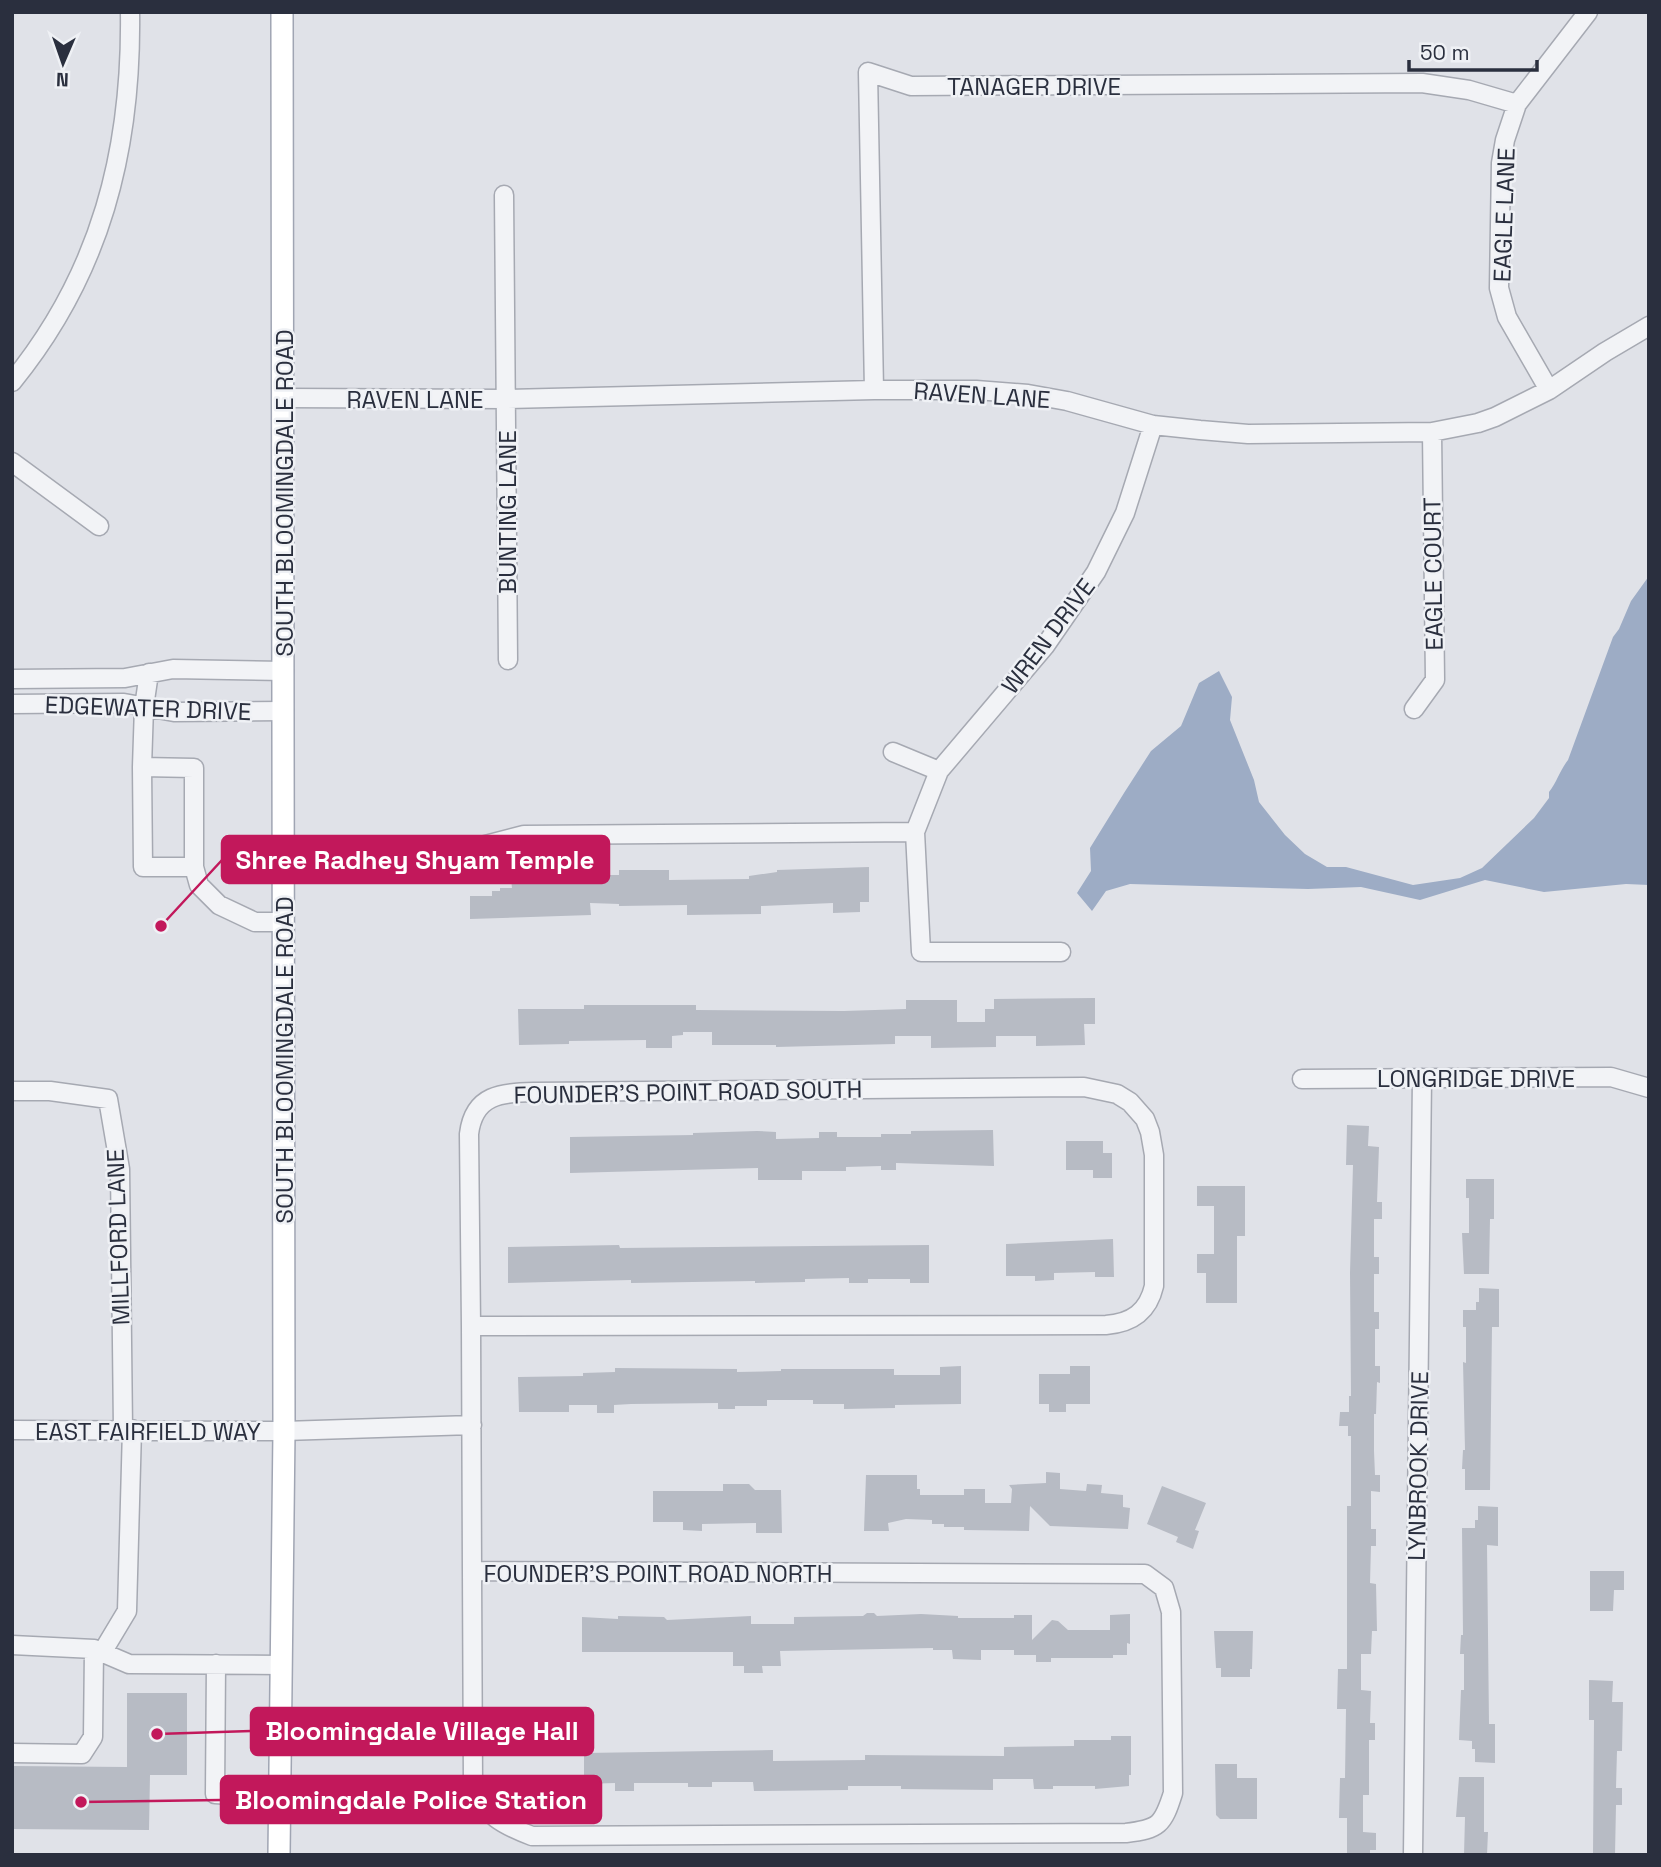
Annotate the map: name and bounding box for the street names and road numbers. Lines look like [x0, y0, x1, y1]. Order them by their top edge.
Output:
street label: TANAGER DRIVE [947, 71, 1121, 102]
street label: EAGLE LANE [1486, 147, 1522, 283]
street label: SOUTH BLOOMINGDALE ROAD [269, 329, 300, 657]
street label: RAVEN LANE [913, 375, 1051, 415]
street label: RAVEN LANE [346, 384, 484, 415]
street label: BUNTING LANE [492, 430, 523, 594]
street label: EAGLE COURT [1416, 497, 1450, 651]
street label: WREN DRIVE [994, 572, 1102, 700]
street label: EDGEWATER DRIVE [44, 689, 252, 727]
street label: SOUTH BLOOMINGDALE ROAD [269, 896, 300, 1224]
street label: LONGRIDGE DRIVE [1377, 1063, 1575, 1094]
street label: FOUNDER'S POINT ROAD SOUTH [513, 1073, 863, 1111]
street label: MILLFORD LANE [99, 1148, 137, 1326]
street label: LYNBROOK DRIVE [1401, 1371, 1435, 1561]
street label: EAST FAIRFIELD WAY [35, 1416, 261, 1447]
street label: FOUNDER'S POINT ROAD NORTH [483, 1558, 833, 1589]

